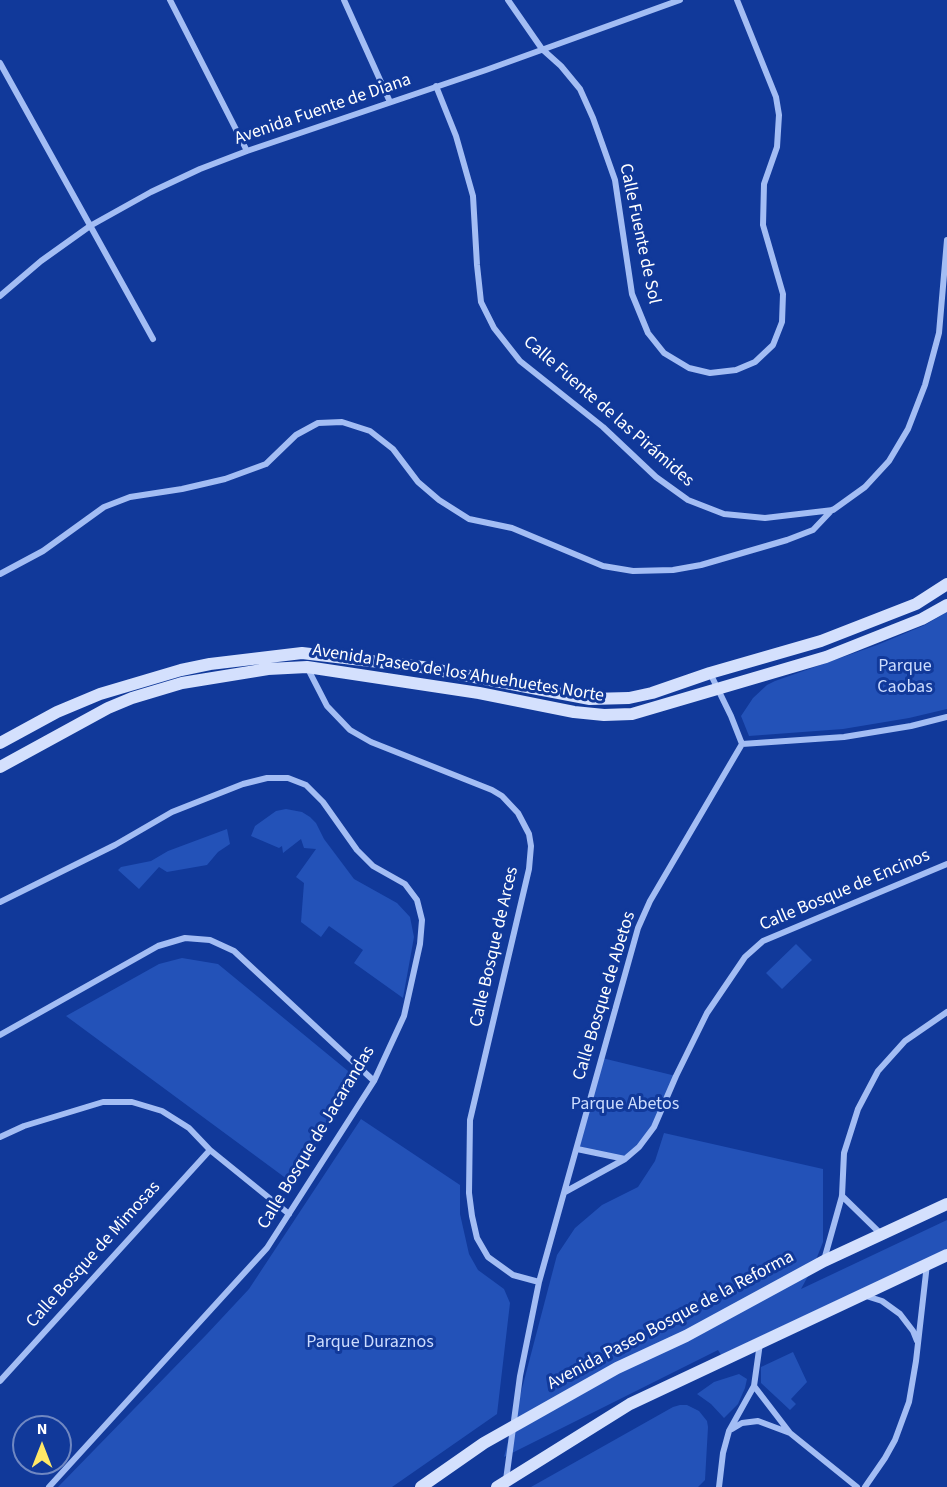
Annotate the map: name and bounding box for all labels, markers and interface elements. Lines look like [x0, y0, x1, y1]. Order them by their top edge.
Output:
street label: Avenida Fuente de Diana [232, 70, 414, 150]
street label: Calle Fuente de Sol [614, 162, 664, 306]
street label: Calle Fuente de las Pirámides [518, 332, 698, 492]
street label: Avenida Paseo de los Ahuehuetes Norte [311, 640, 605, 708]
park label: Parque Caobas [877, 656, 933, 698]
street label: Calle Bosque de Encinos [757, 845, 933, 937]
street label: Calle Bosque de Arces [466, 865, 524, 1029]
street label: Calle Bosque de Abetos [569, 909, 641, 1083]
street label: Calle Bosque de Jacarandas [254, 1042, 380, 1234]
park label: Parque Abetos [571, 1094, 679, 1116]
street label: Calle Bosque de Mimosas [22, 1177, 166, 1333]
street label: Avenida Paseo Bosque de la Reforma [544, 1247, 798, 1395]
park label: Parque Duraznos [306, 1332, 434, 1354]
north arrow [12, 1415, 72, 1475]
text: N [37, 1418, 47, 1440]

